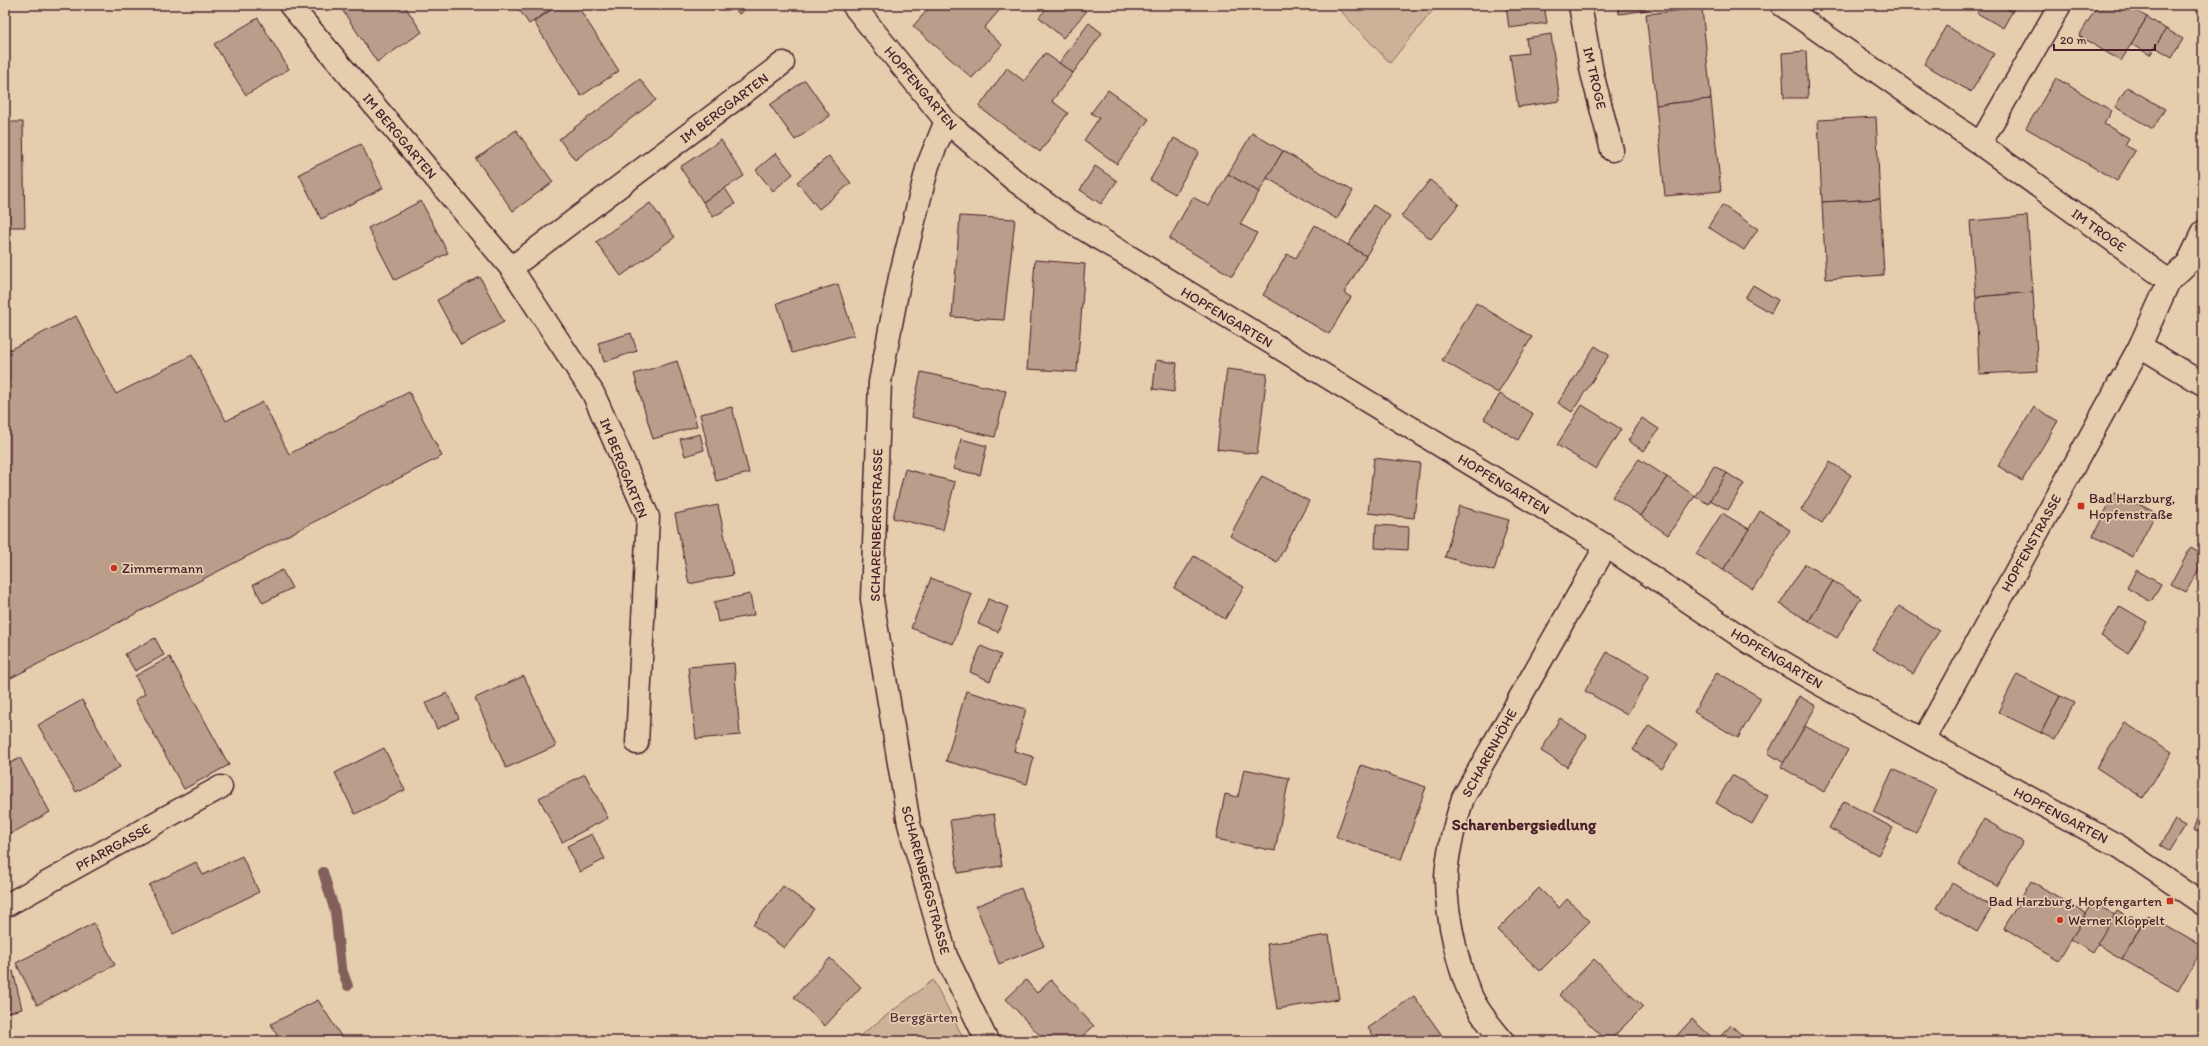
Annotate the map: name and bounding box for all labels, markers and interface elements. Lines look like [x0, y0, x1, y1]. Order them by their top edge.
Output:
scale bar [2054, 26, 2155, 52]
text: 20 m [2060, 33, 2087, 47]
street label: HOPFENGARTEN [881, 43, 961, 134]
street label: IM TROGE [1579, 45, 1610, 111]
street label: IM BERGGARTEN [677, 70, 772, 147]
street label: IM BERGGARTEN [359, 90, 440, 183]
street label: IM TROGE [2068, 205, 2130, 256]
street label: HOPFENGARTEN [1178, 283, 1276, 352]
street label: IM BERGGARTEN [596, 416, 651, 521]
street label: SCHARENBERGSTRASSE [867, 448, 886, 602]
street label: HOPFENGARTEN [1455, 450, 1553, 519]
place label: Bad Harzburg, Hopfenstraße [2089, 490, 2175, 523]
street label: HOPFENSTRASSE [1998, 491, 2065, 595]
marker: Bad Harzburg, Hopfenstraße [2076, 501, 2086, 511]
place label: Zimmermann [122, 560, 203, 577]
marker: Zimmermann [109, 563, 119, 573]
street label: HOPFENGARTEN [1728, 624, 1826, 693]
street label: SCHARENHÖHE [1458, 706, 1521, 800]
street label: HOPFENGARTEN [2011, 783, 2111, 847]
street label: SCHARENBERGSTRASSE [897, 804, 954, 956]
district label: Scharenbergsiedlung [1452, 815, 1597, 835]
street label: PFARRGASSE [73, 820, 154, 875]
place label: Bad Harzburg, Hopfengarten [1989, 893, 2162, 910]
marker: Bad Harzburg, Hopfengarten [2165, 896, 2175, 906]
place label: Werner Klöppelt [2068, 912, 2165, 929]
marker: Werner Klöppelt [2055, 915, 2065, 925]
park label: Berggärten [890, 1009, 958, 1026]

